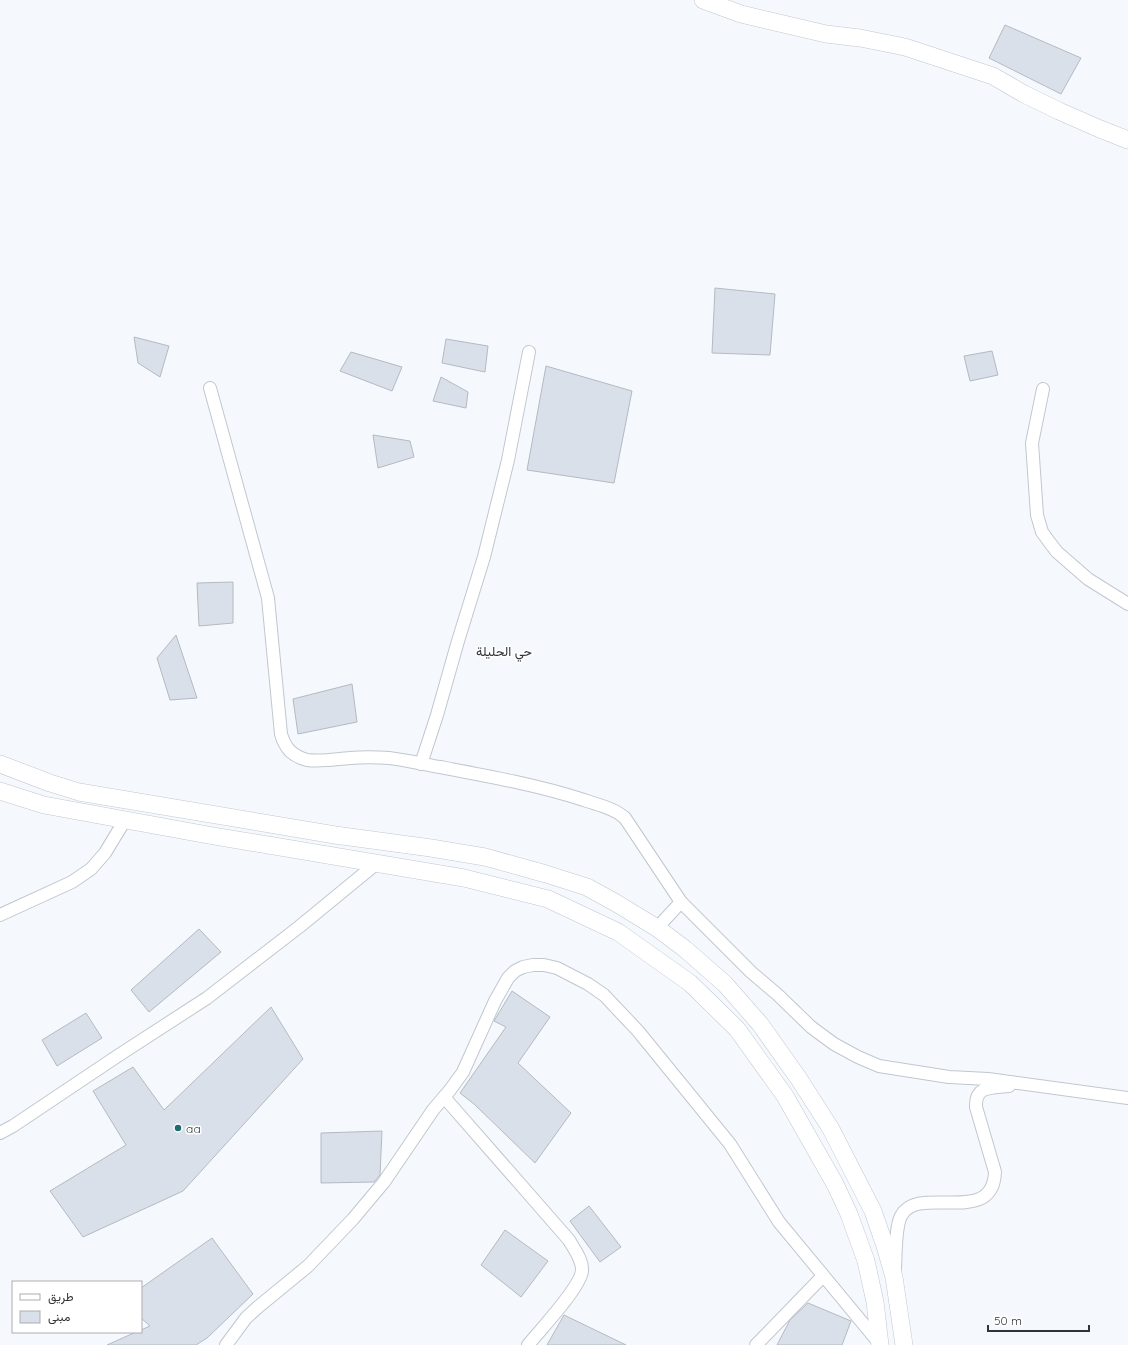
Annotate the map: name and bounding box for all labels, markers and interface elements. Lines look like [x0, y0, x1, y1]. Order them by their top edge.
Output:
district label: حي الحليلة [476, 643, 532, 662]
place label: aa [186, 1121, 201, 1136]
marker: aa [173, 1123, 183, 1133]
legend [12, 1281, 142, 1333]
text: طريق [48, 1289, 74, 1305]
scale bar [988, 1307, 1089, 1333]
text: مبنى [48, 1309, 70, 1325]
text: 50 m [994, 1313, 1022, 1328]

